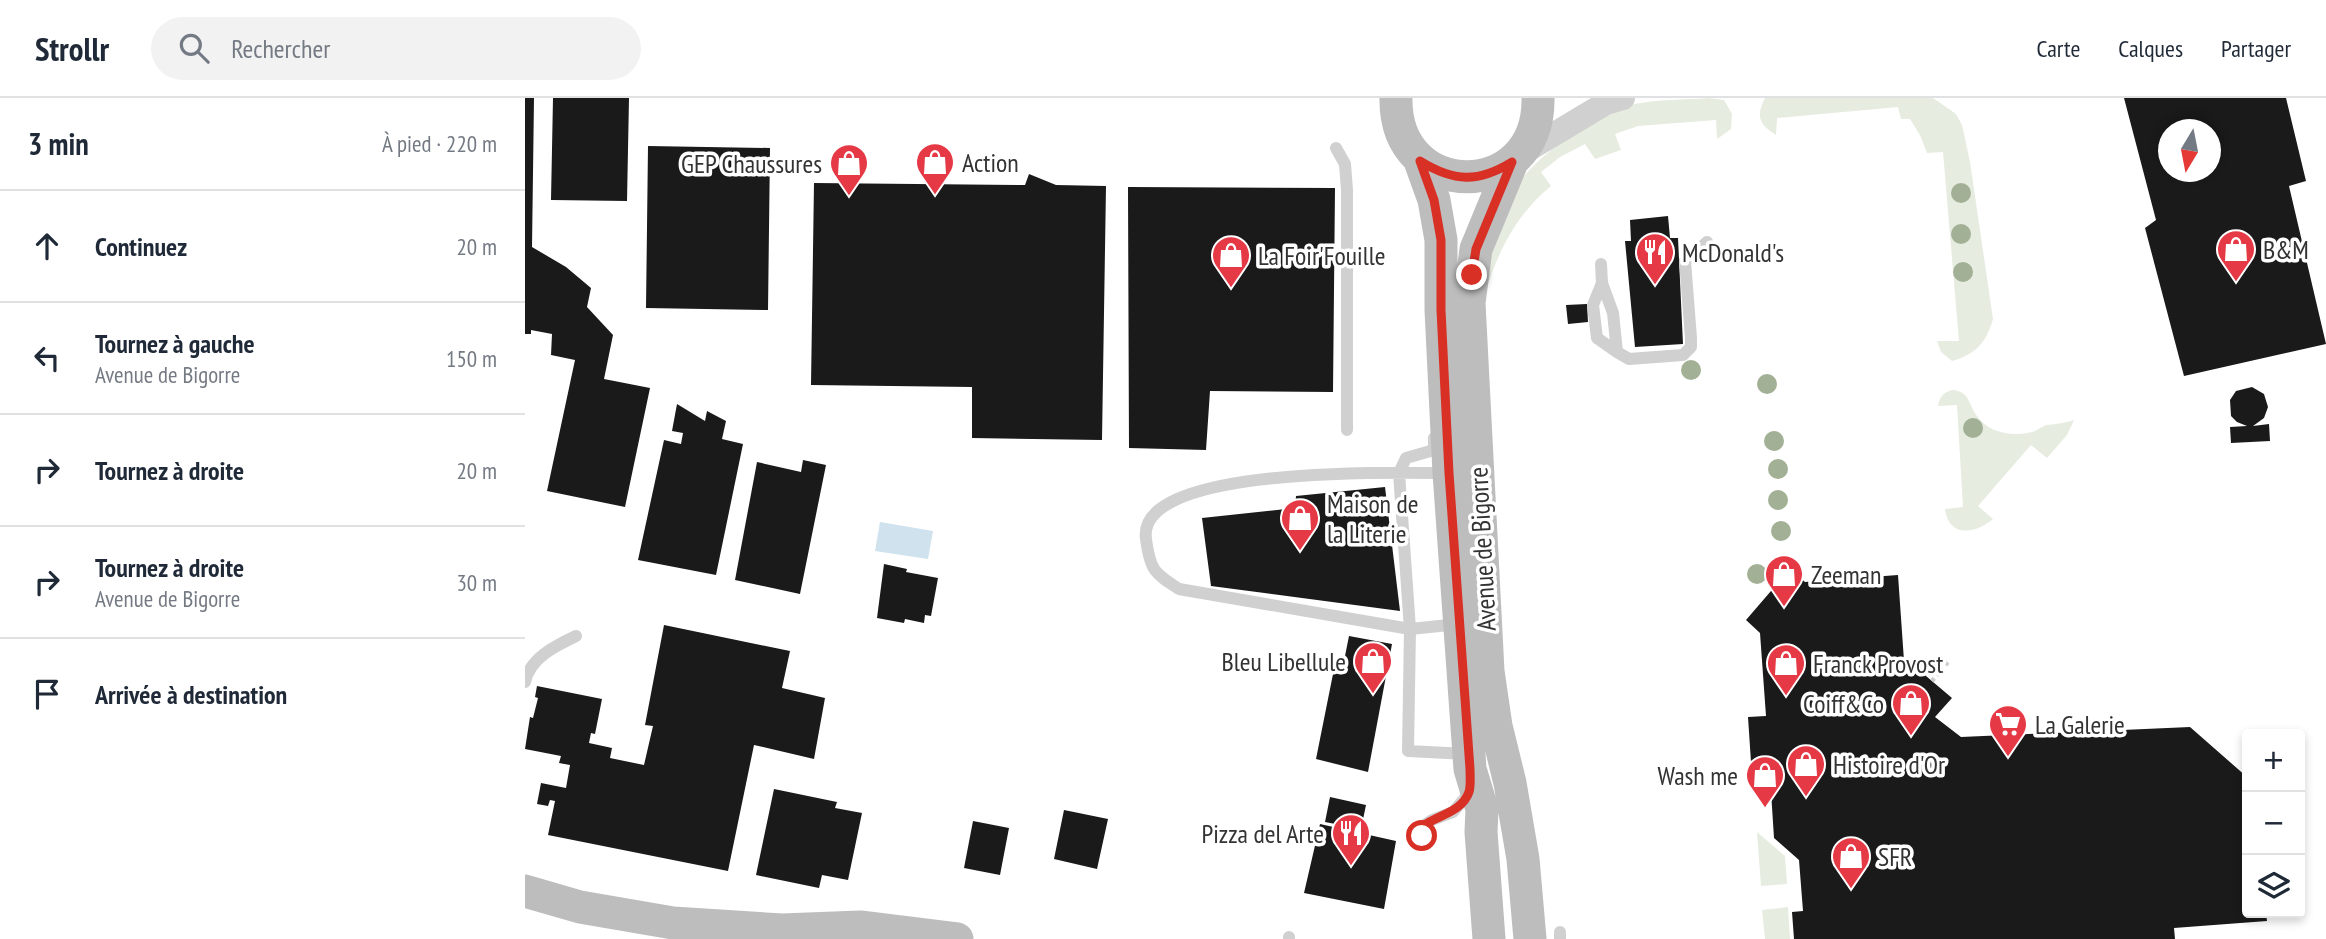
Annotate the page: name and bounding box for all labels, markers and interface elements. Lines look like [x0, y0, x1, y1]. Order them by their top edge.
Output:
search box [151, 17, 641, 80]
text: Strollr [35, 27, 109, 70]
icon: search [175, 29, 213, 67]
text: Rechercher [231, 32, 330, 65]
text: Carte [2037, 33, 2080, 64]
text: Calques [2118, 33, 2183, 64]
text: Partager [2221, 33, 2291, 64]
north arrow [2158, 119, 2221, 182]
text: 3 min [28, 124, 89, 163]
text: À pied · 220 m [382, 129, 497, 158]
shop icon: Action [914, 141, 956, 196]
shop icon: GEP Chaussures [828, 142, 870, 197]
place label: Action [962, 146, 1019, 179]
place label: GEP Chaussures [681, 147, 822, 180]
icon: ahead [28, 227, 66, 265]
shop icon: B&M [2215, 228, 2257, 283]
text: Continuez [95, 230, 187, 263]
restaurant icon: McDonald's [1634, 231, 1676, 286]
text: 20 m [456, 232, 497, 261]
place label: B&M [2263, 233, 2309, 266]
shop icon: La Foir'Fouille [1210, 234, 1252, 289]
place label: McDonald's [1682, 236, 1784, 269]
place label: La Foir'Fouille [1258, 239, 1386, 272]
route end [1456, 259, 1487, 290]
text: Tournez à gauche [95, 327, 255, 360]
icon: left [28, 339, 66, 377]
text: 150 m [446, 344, 497, 373]
text: Avenue de Bigorre [95, 360, 240, 389]
icon: right [28, 451, 66, 489]
text: Tournez à droite [95, 454, 244, 487]
text: 20 m [456, 456, 497, 485]
street label: Avenue de Bigorre [1461, 466, 1503, 632]
place label: Maison de la Literie [1327, 487, 1419, 550]
shop icon: Maison de la Literie [1279, 497, 1321, 552]
text: Tournez à droite [95, 551, 244, 584]
shop icon: Zeeman [1763, 553, 1805, 608]
place label: Zeeman [1811, 558, 1881, 591]
icon: right [28, 563, 66, 601]
text: 30 m [456, 568, 497, 597]
text: Avenue de Bigorre [95, 584, 240, 613]
shop icon: Bleu Libellule [1352, 640, 1394, 695]
shop icon: Franck Provost [1765, 642, 1807, 697]
place label: Bleu Libellule [1222, 645, 1346, 678]
place label: Franck Provost [1813, 647, 1943, 680]
icon: arrive [28, 675, 66, 713]
text: Arrivée à destination [95, 678, 287, 711]
shop icon: Coiff&Co [1890, 682, 1932, 737]
place label: Coiff&Co [1803, 687, 1884, 720]
supermarket icon: La Galerie [1987, 703, 2029, 758]
place label: La Galerie [2035, 708, 2125, 741]
map controls [2242, 729, 2305, 918]
button: + [2242, 729, 2305, 792]
shop icon: Histoire d'Or [1785, 743, 1827, 798]
place label: Histoire d'Or [1833, 748, 1945, 781]
shop icon: Wash me [1744, 754, 1786, 809]
place label: Wash me [1658, 759, 1738, 792]
button: − [2242, 792, 2305, 855]
restaurant icon: Pizza del Arte [1330, 812, 1372, 867]
place label: Pizza del Arte [1201, 817, 1324, 850]
route start [1406, 820, 1437, 851]
shop icon: SFR [1830, 835, 1872, 890]
place label: SFR [1878, 840, 1912, 873]
button: layers [2242, 855, 2305, 918]

